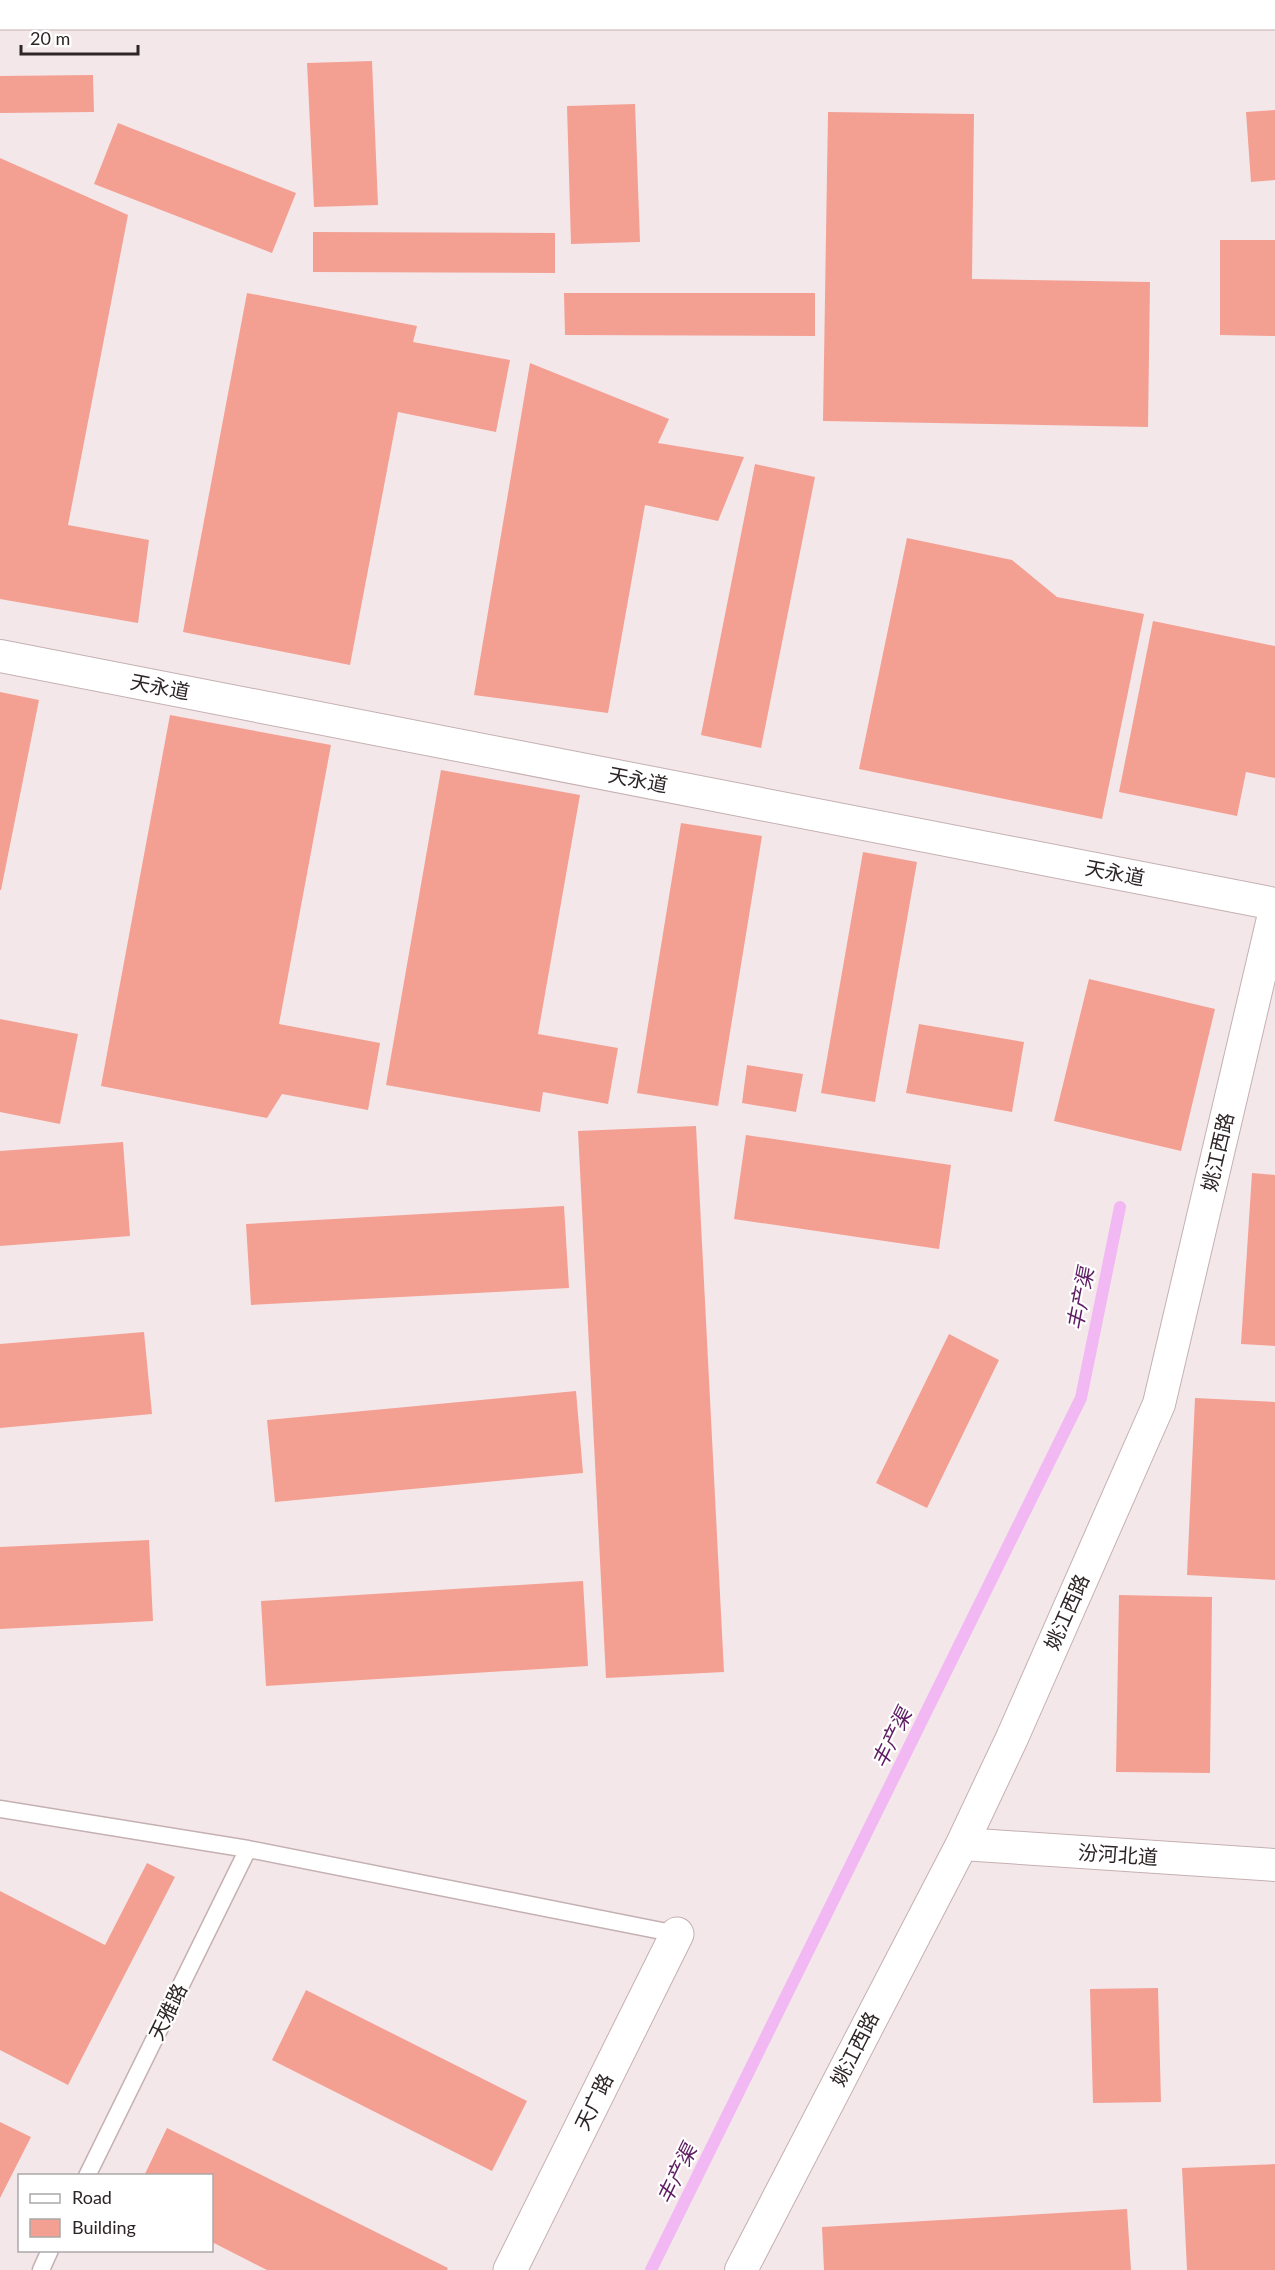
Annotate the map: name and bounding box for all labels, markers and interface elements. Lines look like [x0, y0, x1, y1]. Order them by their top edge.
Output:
scale bar [21, 18, 138, 56]
text: 20 m [30, 27, 70, 49]
street label: 天永道 [128, 669, 192, 704]
street label: 天永道 [606, 762, 670, 797]
street label: 天永道 [1083, 855, 1147, 890]
street label: 姚江西路 [1196, 1110, 1238, 1193]
water label: 丰产渠 [1061, 1262, 1098, 1332]
street label: 姚江西路 [1039, 1570, 1093, 1653]
water label: 丰产渠 [866, 1701, 917, 1771]
street label: 汾河北道 [1077, 1839, 1159, 1869]
street label: 天雅路 [143, 1979, 191, 2044]
street label: 姚江西路 [825, 2007, 883, 2090]
street label: 天广路 [569, 2069, 617, 2134]
water label: 丰产渠 [651, 2137, 702, 2207]
legend [18, 2174, 213, 2252]
text: Road [72, 2186, 112, 2208]
text: Building [72, 2216, 136, 2238]

